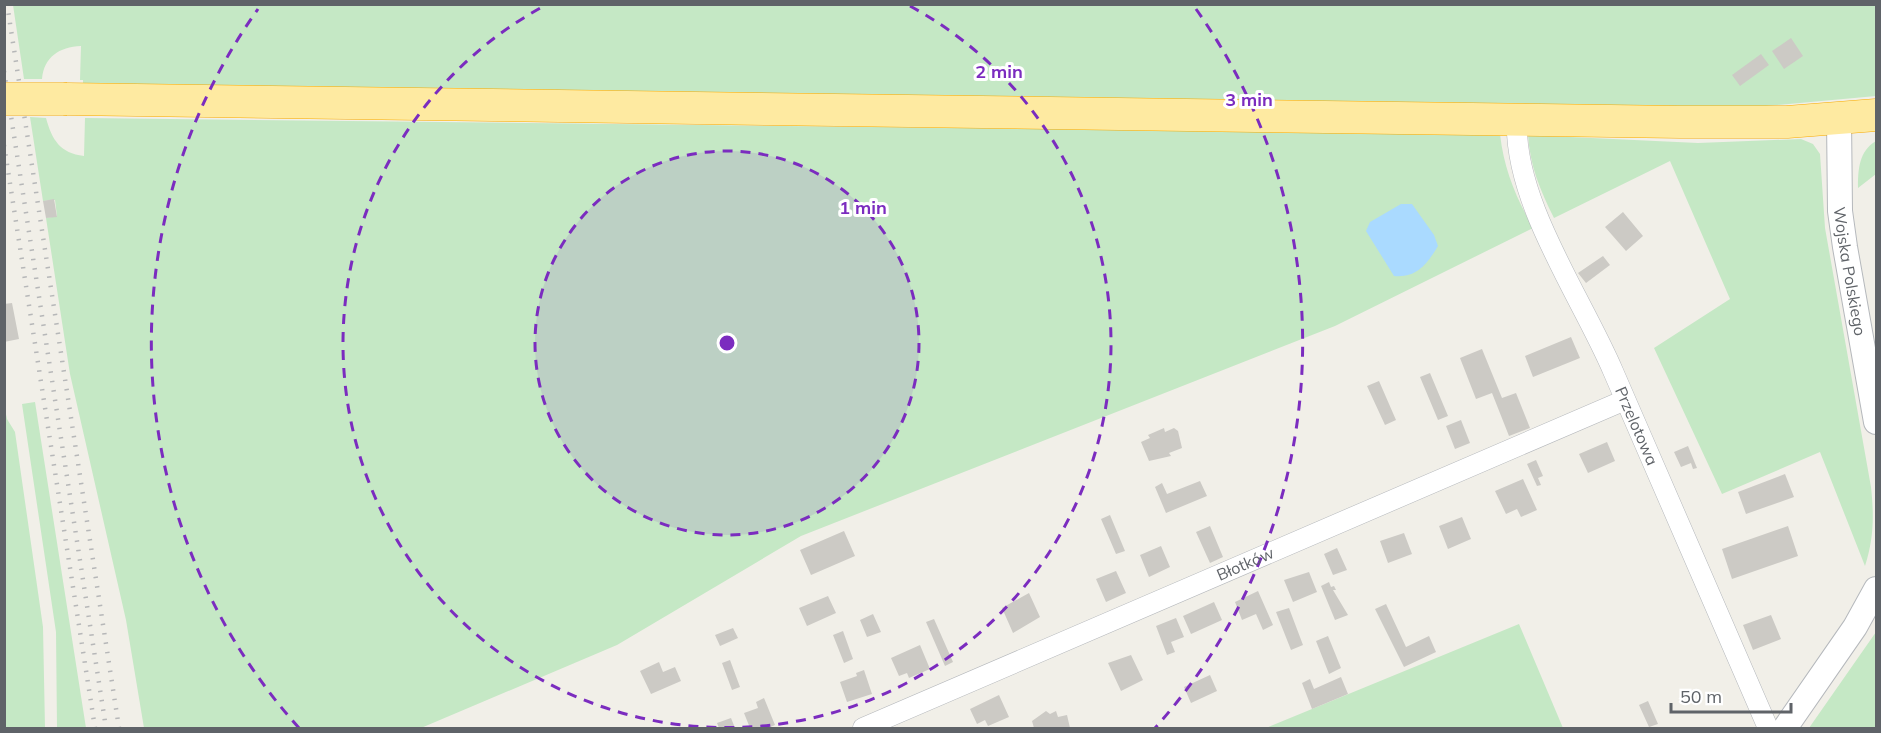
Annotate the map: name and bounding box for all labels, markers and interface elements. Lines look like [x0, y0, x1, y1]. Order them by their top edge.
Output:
text: 2 min [975, 60, 1023, 83]
text: 3 min [1225, 88, 1273, 111]
text: 1 min [839, 196, 887, 219]
street label: Wojska Polskiego [1830, 206, 1871, 337]
centre of rings [717, 333, 737, 353]
street label: Przelotowa [1611, 383, 1663, 468]
street label: Błotków [1213, 542, 1277, 585]
scale bar [1671, 676, 1791, 714]
text: 50 m [1680, 685, 1722, 708]

